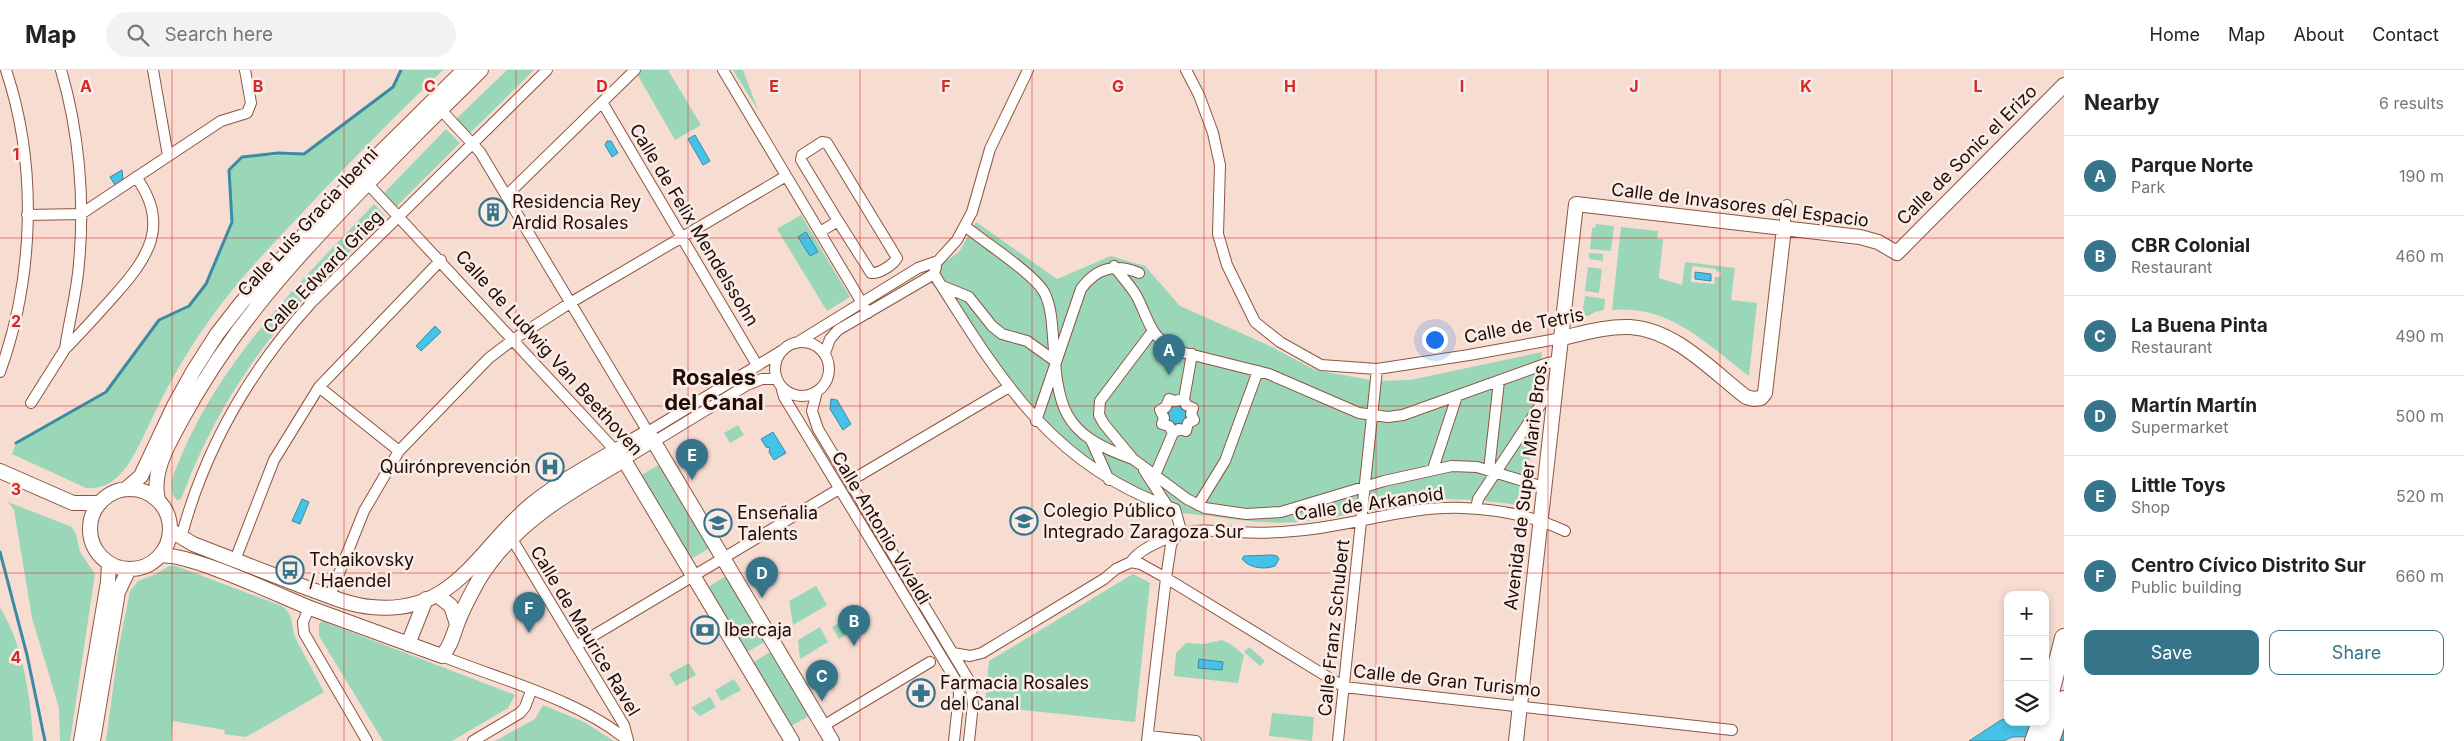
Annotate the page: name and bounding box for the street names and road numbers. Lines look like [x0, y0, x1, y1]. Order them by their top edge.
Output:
street label: Calle de Sonic el Erizo [1892, 80, 2041, 229]
street label: Calle de Felix Mendelssohn [626, 120, 763, 330]
street label: Calle Luis Gracia Iberni [233, 143, 382, 300]
street label: Calle de Invasores del Espacio [1610, 178, 1870, 231]
street label: Calle Edward Grieg [258, 206, 387, 338]
street label: Calle de Ludwig Van Beethoven [452, 246, 647, 460]
street label: Calle de Tetris [1462, 304, 1586, 347]
street label: Avenida de Super Mario Bros. [1500, 359, 1551, 611]
street label: Calle Antonio Vivaldi [827, 447, 935, 608]
street label: Calle de Arkanoid [1293, 483, 1445, 524]
street label: Calle Franz Schubert [1314, 538, 1353, 717]
street label: Calle de Maurice Ravel [526, 542, 644, 719]
street label: Calle de Gran Turismo [1352, 660, 1542, 701]

